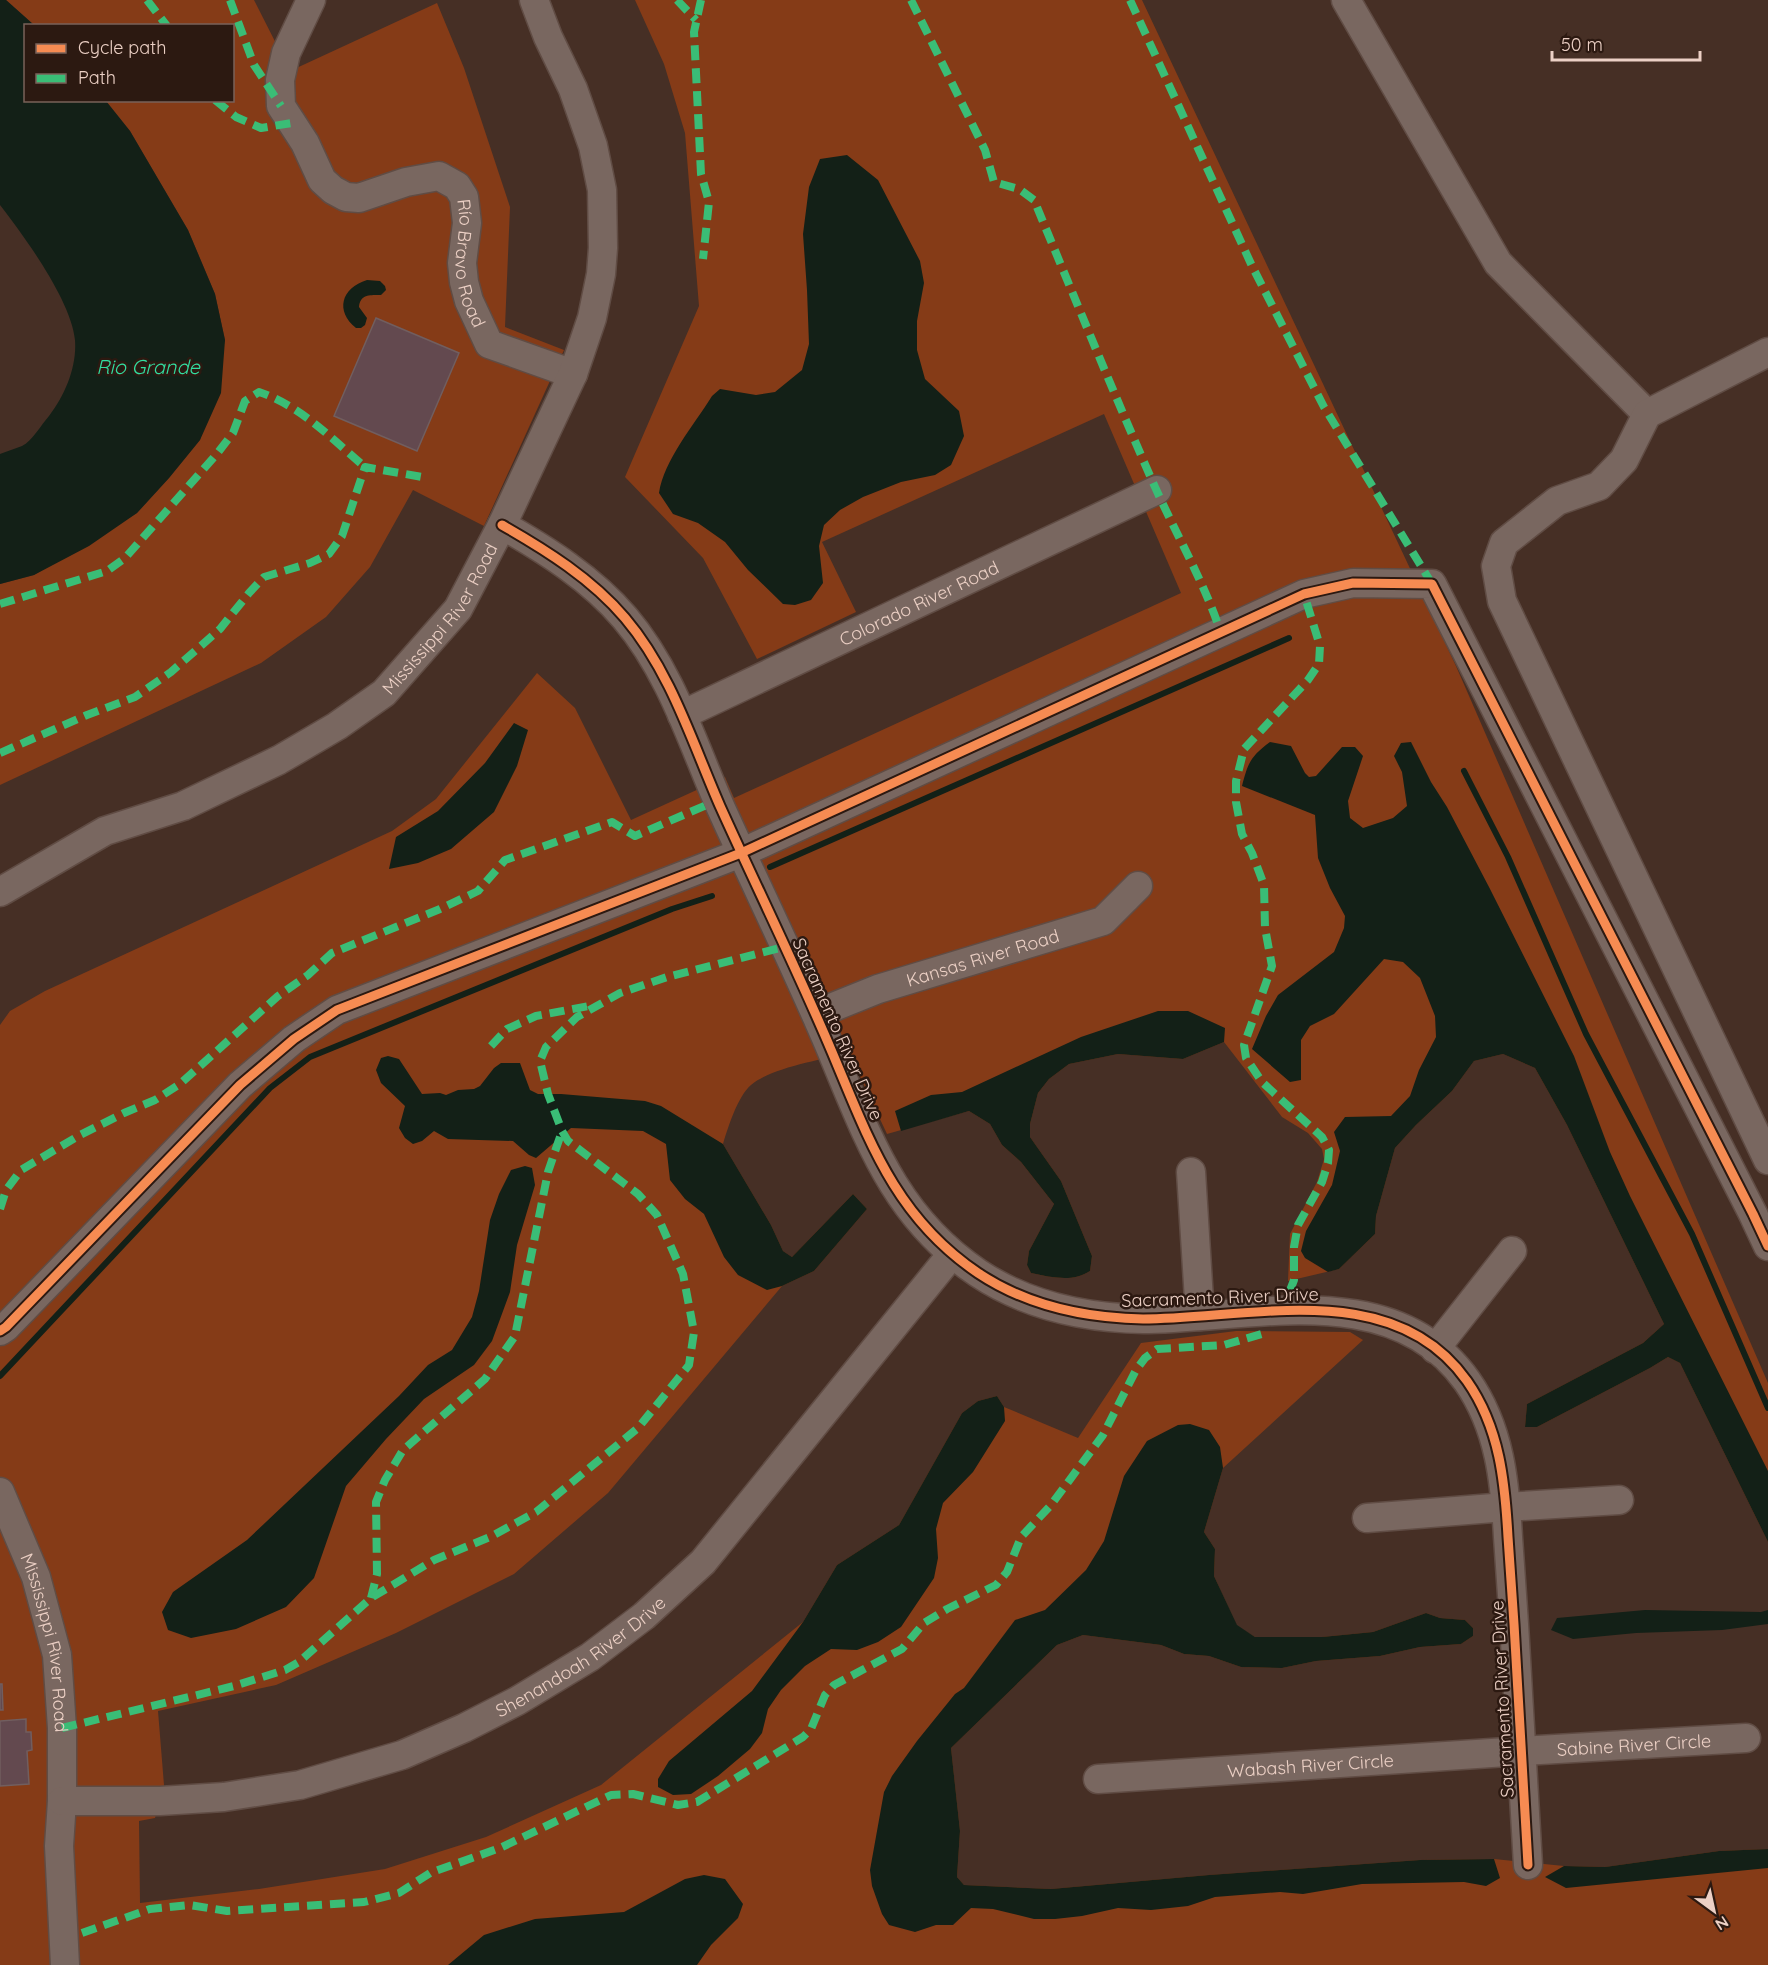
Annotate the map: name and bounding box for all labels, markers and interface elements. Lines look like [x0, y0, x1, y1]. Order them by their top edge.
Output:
legend [24, 24, 234, 102]
scale bar [1552, 24, 1700, 62]
text: 50 m [1561, 33, 1603, 56]
text: Cycle path [78, 36, 166, 59]
text: Path [78, 66, 116, 89]
street label: Río Bravo Road [450, 198, 491, 331]
water label: Rio Grande [96, 354, 201, 379]
street label: Mississippi River Road [377, 539, 502, 699]
street label: Colorado River Road [835, 555, 1002, 650]
street label: Kansas River Road [903, 923, 1062, 991]
street label: Sacramento River Drive [787, 934, 889, 1124]
street label: Sacramento River Drive [1121, 1282, 1319, 1312]
street label: Mississippi River Road [16, 1550, 74, 1733]
street label: Shenandoah River Drive [491, 1591, 670, 1722]
street label: Sacramento River Drive [1485, 1600, 1519, 1798]
street label: Sabine River Circle [1556, 1729, 1712, 1760]
street label: Wabash River Circle [1227, 1748, 1394, 1782]
north arrow [1684, 1881, 1744, 1941]
text: N [1712, 1912, 1733, 1935]

